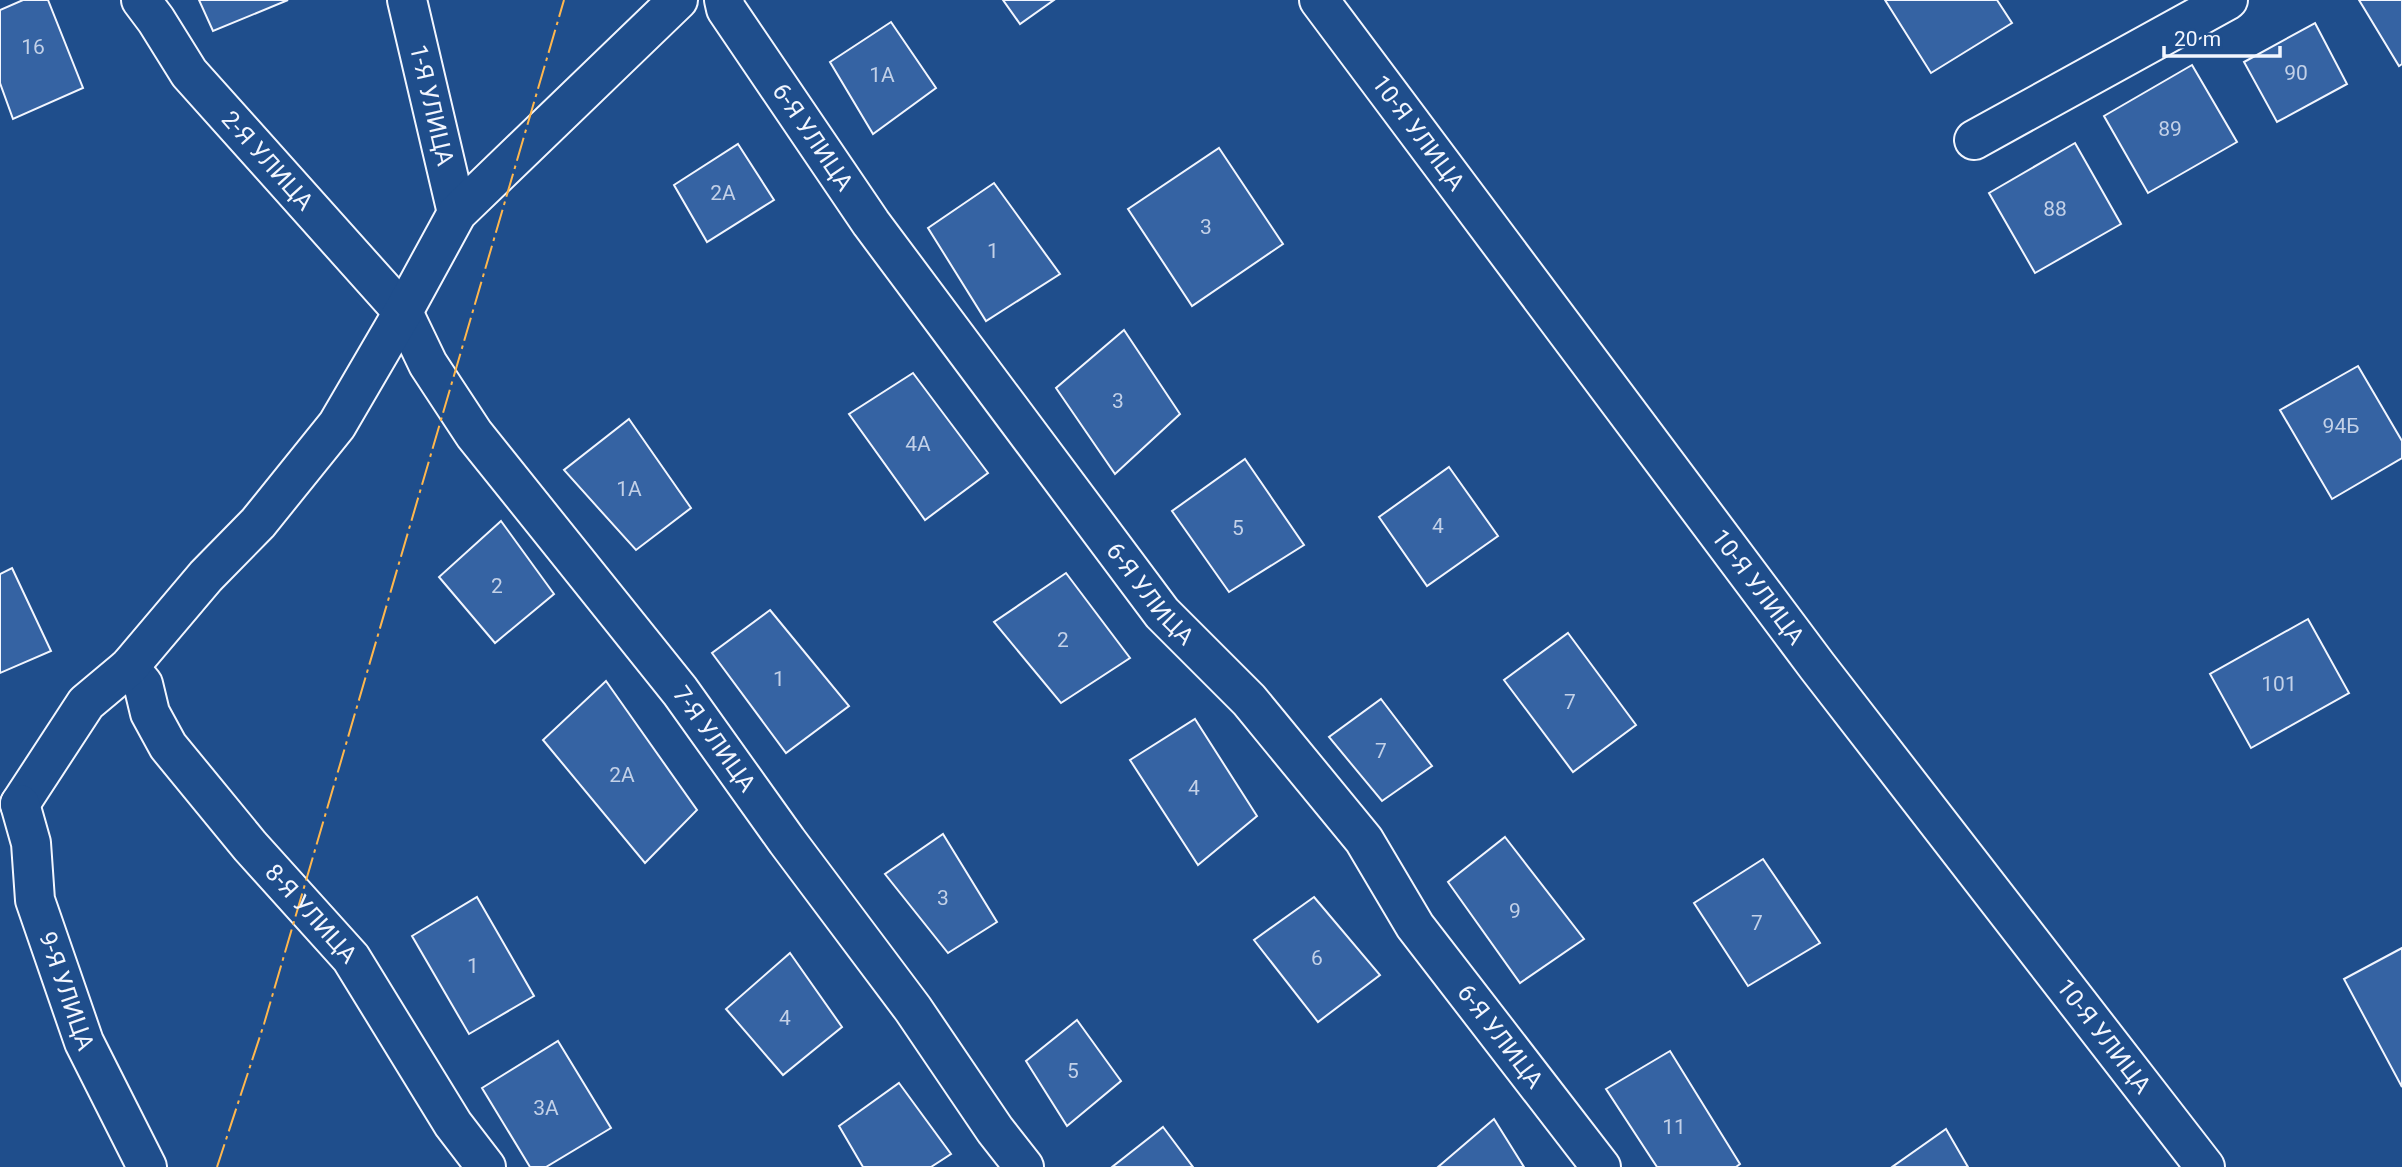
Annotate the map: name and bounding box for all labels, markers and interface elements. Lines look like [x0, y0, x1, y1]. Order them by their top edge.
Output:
scale bar [2164, 14, 2280, 58]
text: 20 m [2174, 27, 2221, 51]
house number: 16 [21, 35, 45, 59]
street label: 1-Я УЛИЦА [404, 42, 459, 169]
house number: 90 [2284, 61, 2308, 85]
house number: 1А [869, 63, 895, 87]
street label: 10-Я УЛИЦА [1366, 70, 1471, 196]
street label: 6-Я УЛИЦА [767, 78, 859, 196]
street label: 2-Я УЛИЦА [216, 105, 319, 216]
house number: 89 [2158, 117, 2182, 141]
house number: 2А [710, 181, 736, 205]
house number: 88 [2043, 197, 2067, 221]
house number: 3 [1200, 215, 1212, 239]
house number: 1 [987, 239, 999, 263]
house number: 3 [1112, 389, 1124, 413]
house number: 94Б [2323, 414, 2359, 438]
house number: 4А [905, 432, 931, 456]
house number: 1А [616, 477, 642, 501]
house number: 4 [1432, 514, 1444, 538]
house number: 5 [1232, 516, 1244, 540]
street label: 10-Я УЛИЦА [1706, 524, 1810, 651]
street label: 6-Я УЛИЦА [1101, 537, 1200, 651]
house number: 2 [491, 574, 503, 598]
house number: 2 [1057, 628, 1069, 652]
house number: 1 [773, 667, 785, 691]
house number: 101 [2261, 672, 2297, 696]
street label: 7-Я УЛИЦА [667, 681, 762, 798]
house number: 7 [1564, 690, 1576, 714]
house number: 7 [1375, 739, 1387, 763]
house number: 2А [609, 763, 635, 787]
house number: 4 [1188, 776, 1200, 800]
street label: 8-Я УЛИЦА [259, 859, 363, 969]
house number: 3 [937, 886, 949, 910]
house number: 9 [1509, 899, 1521, 923]
house number: 7 [1751, 911, 1763, 935]
street label: 9-Я УЛИЦА [33, 928, 100, 1054]
house number: 6 [1311, 946, 1323, 970]
house number: 1 [467, 954, 479, 978]
street label: 10-Я УЛИЦА [2051, 974, 2157, 1099]
street label: 6-Я УЛИЦА [1451, 979, 1549, 1094]
house number: 4 [779, 1006, 791, 1030]
house number: 5 [1067, 1059, 1079, 1083]
house number: 3А [533, 1096, 559, 1120]
house number: 11 [1662, 1115, 1686, 1139]

